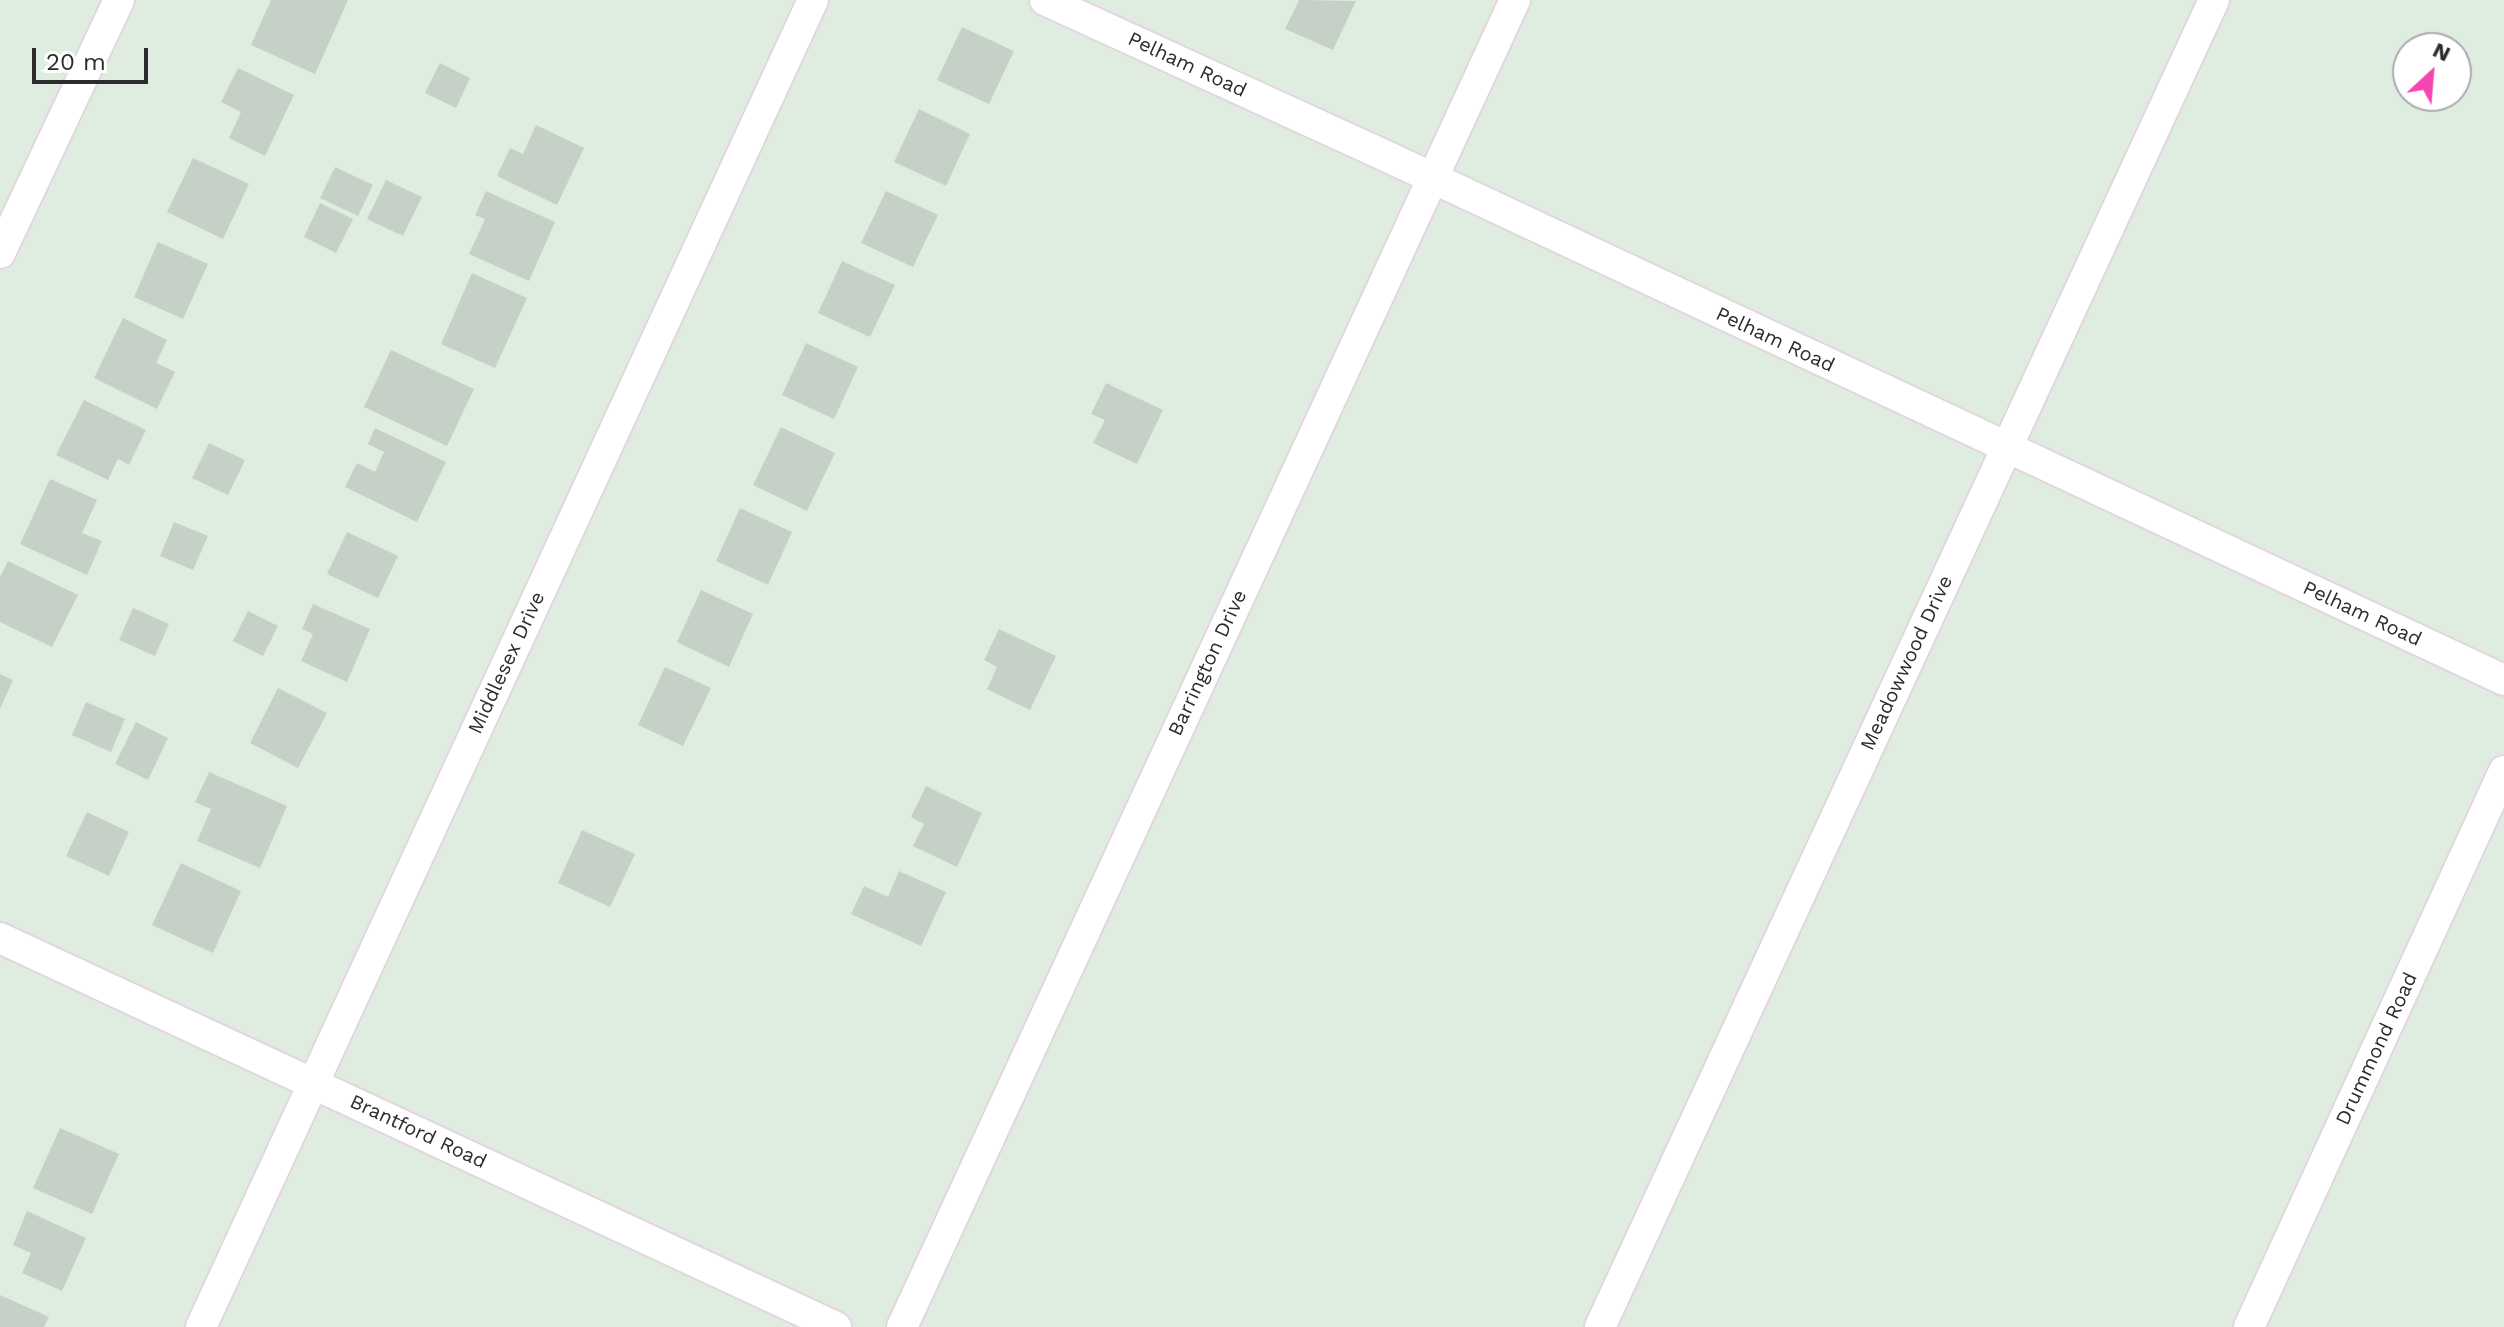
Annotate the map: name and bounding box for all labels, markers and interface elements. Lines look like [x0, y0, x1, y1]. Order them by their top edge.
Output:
street label: Pelham Road [1124, 27, 1250, 103]
scale bar [36, 32, 152, 82]
north arrow [2392, 32, 2472, 112]
text: N [2429, 37, 2455, 67]
text: 20 m [46, 48, 106, 76]
street label: Pelham Road [1712, 302, 1838, 378]
street label: Meadowwood Drive [1856, 572, 1958, 754]
street label: Pelham Road [2299, 576, 2425, 652]
street label: Barrington Drive [1164, 586, 1252, 740]
street label: Middlesex Drive [464, 588, 550, 738]
street label: Drummond Road [2331, 969, 2423, 1129]
street label: Brantford Road [346, 1090, 490, 1174]

